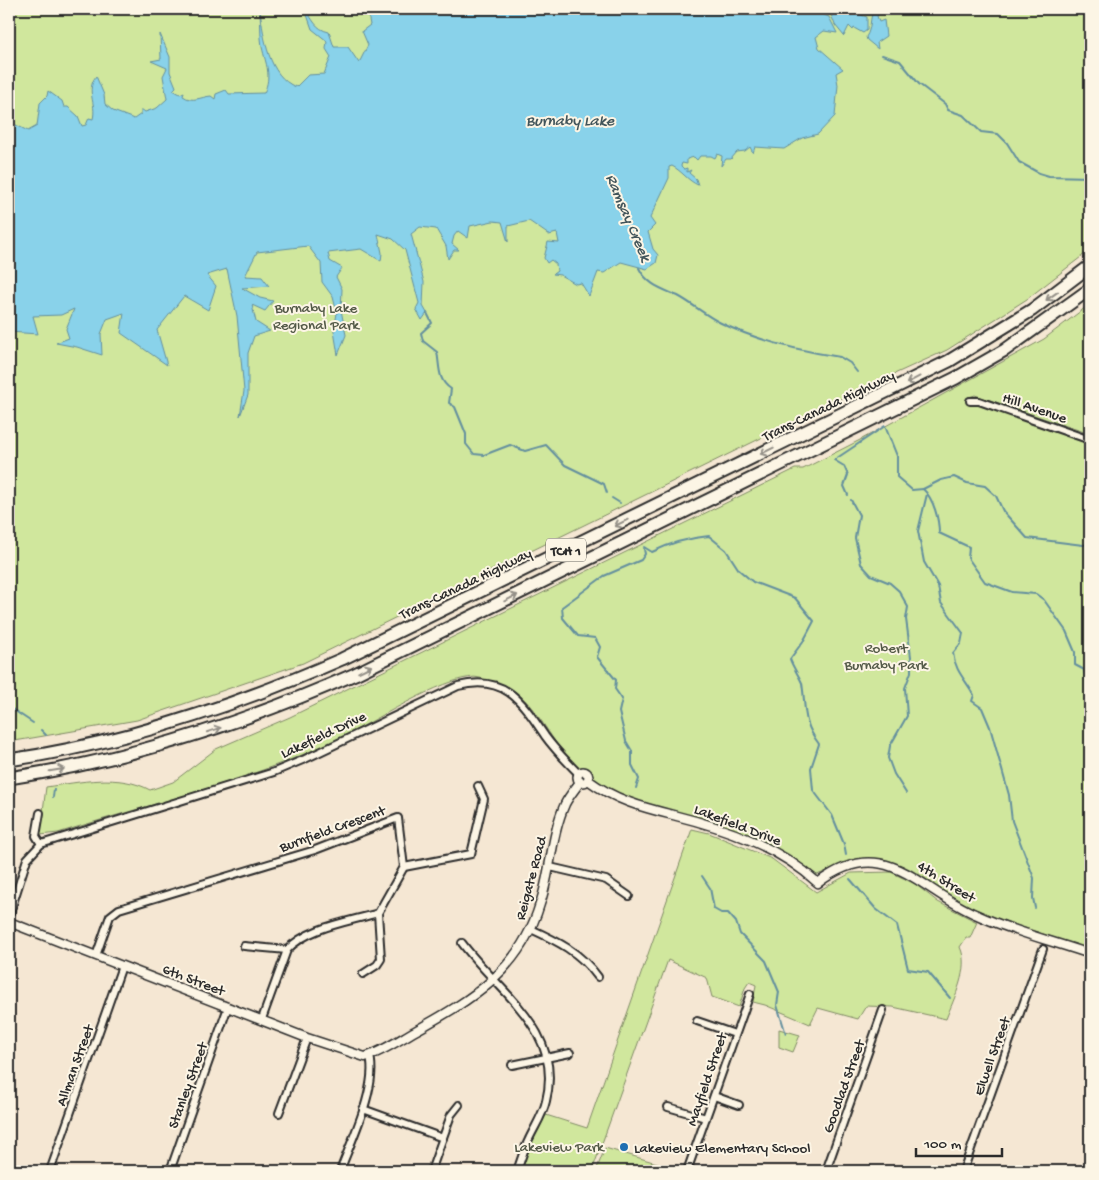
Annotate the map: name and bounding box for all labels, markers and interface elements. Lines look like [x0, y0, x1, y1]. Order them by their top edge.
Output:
water label: Burnaby Lake [526, 113, 615, 132]
water label: Ramsay Creek [600, 172, 654, 267]
one-way arrow [1045, 290, 1059, 301]
park label: Burnaby Lake Regional Park [273, 300, 360, 335]
street label: Trans-Canada Highway [759, 367, 899, 447]
one-way arrow [906, 376, 921, 385]
street label: Hill Avenue [1000, 389, 1069, 428]
one-way arrow [760, 447, 775, 457]
one-way arrow [614, 519, 629, 528]
road number: TCH 1 [546, 538, 586, 562]
street label: Trans-Canada Highway [396, 545, 536, 625]
one-way arrow [503, 593, 518, 602]
park label: Robert Burnaby Park [844, 640, 929, 675]
one-way arrow [357, 664, 372, 673]
street label: Lakefield Drive [278, 708, 370, 763]
one-way arrow [206, 724, 222, 734]
one-way arrow [48, 764, 64, 774]
street label: Lakefield Drive [691, 801, 784, 851]
street label: Burnfield Crescent [276, 802, 390, 858]
street label: Reigate Road [512, 834, 552, 922]
street label: 4th Street [914, 858, 980, 908]
street label: 6th Street [160, 961, 229, 1002]
street label: Elwell Street [970, 1013, 1016, 1098]
street label: Allman Street [53, 1021, 100, 1109]
street label: Mayfield Street [684, 1029, 733, 1129]
street label: Goodlad Street [820, 1036, 871, 1136]
street label: Stanley Street [165, 1038, 213, 1131]
scale bar [916, 1125, 1003, 1157]
text: 100 m [923, 1136, 962, 1154]
park label: Lakeview Park [514, 1139, 605, 1157]
place label: Lakeview Elementary School [634, 1140, 811, 1158]
marker: Lakeview Elementary School [618, 1141, 630, 1153]

